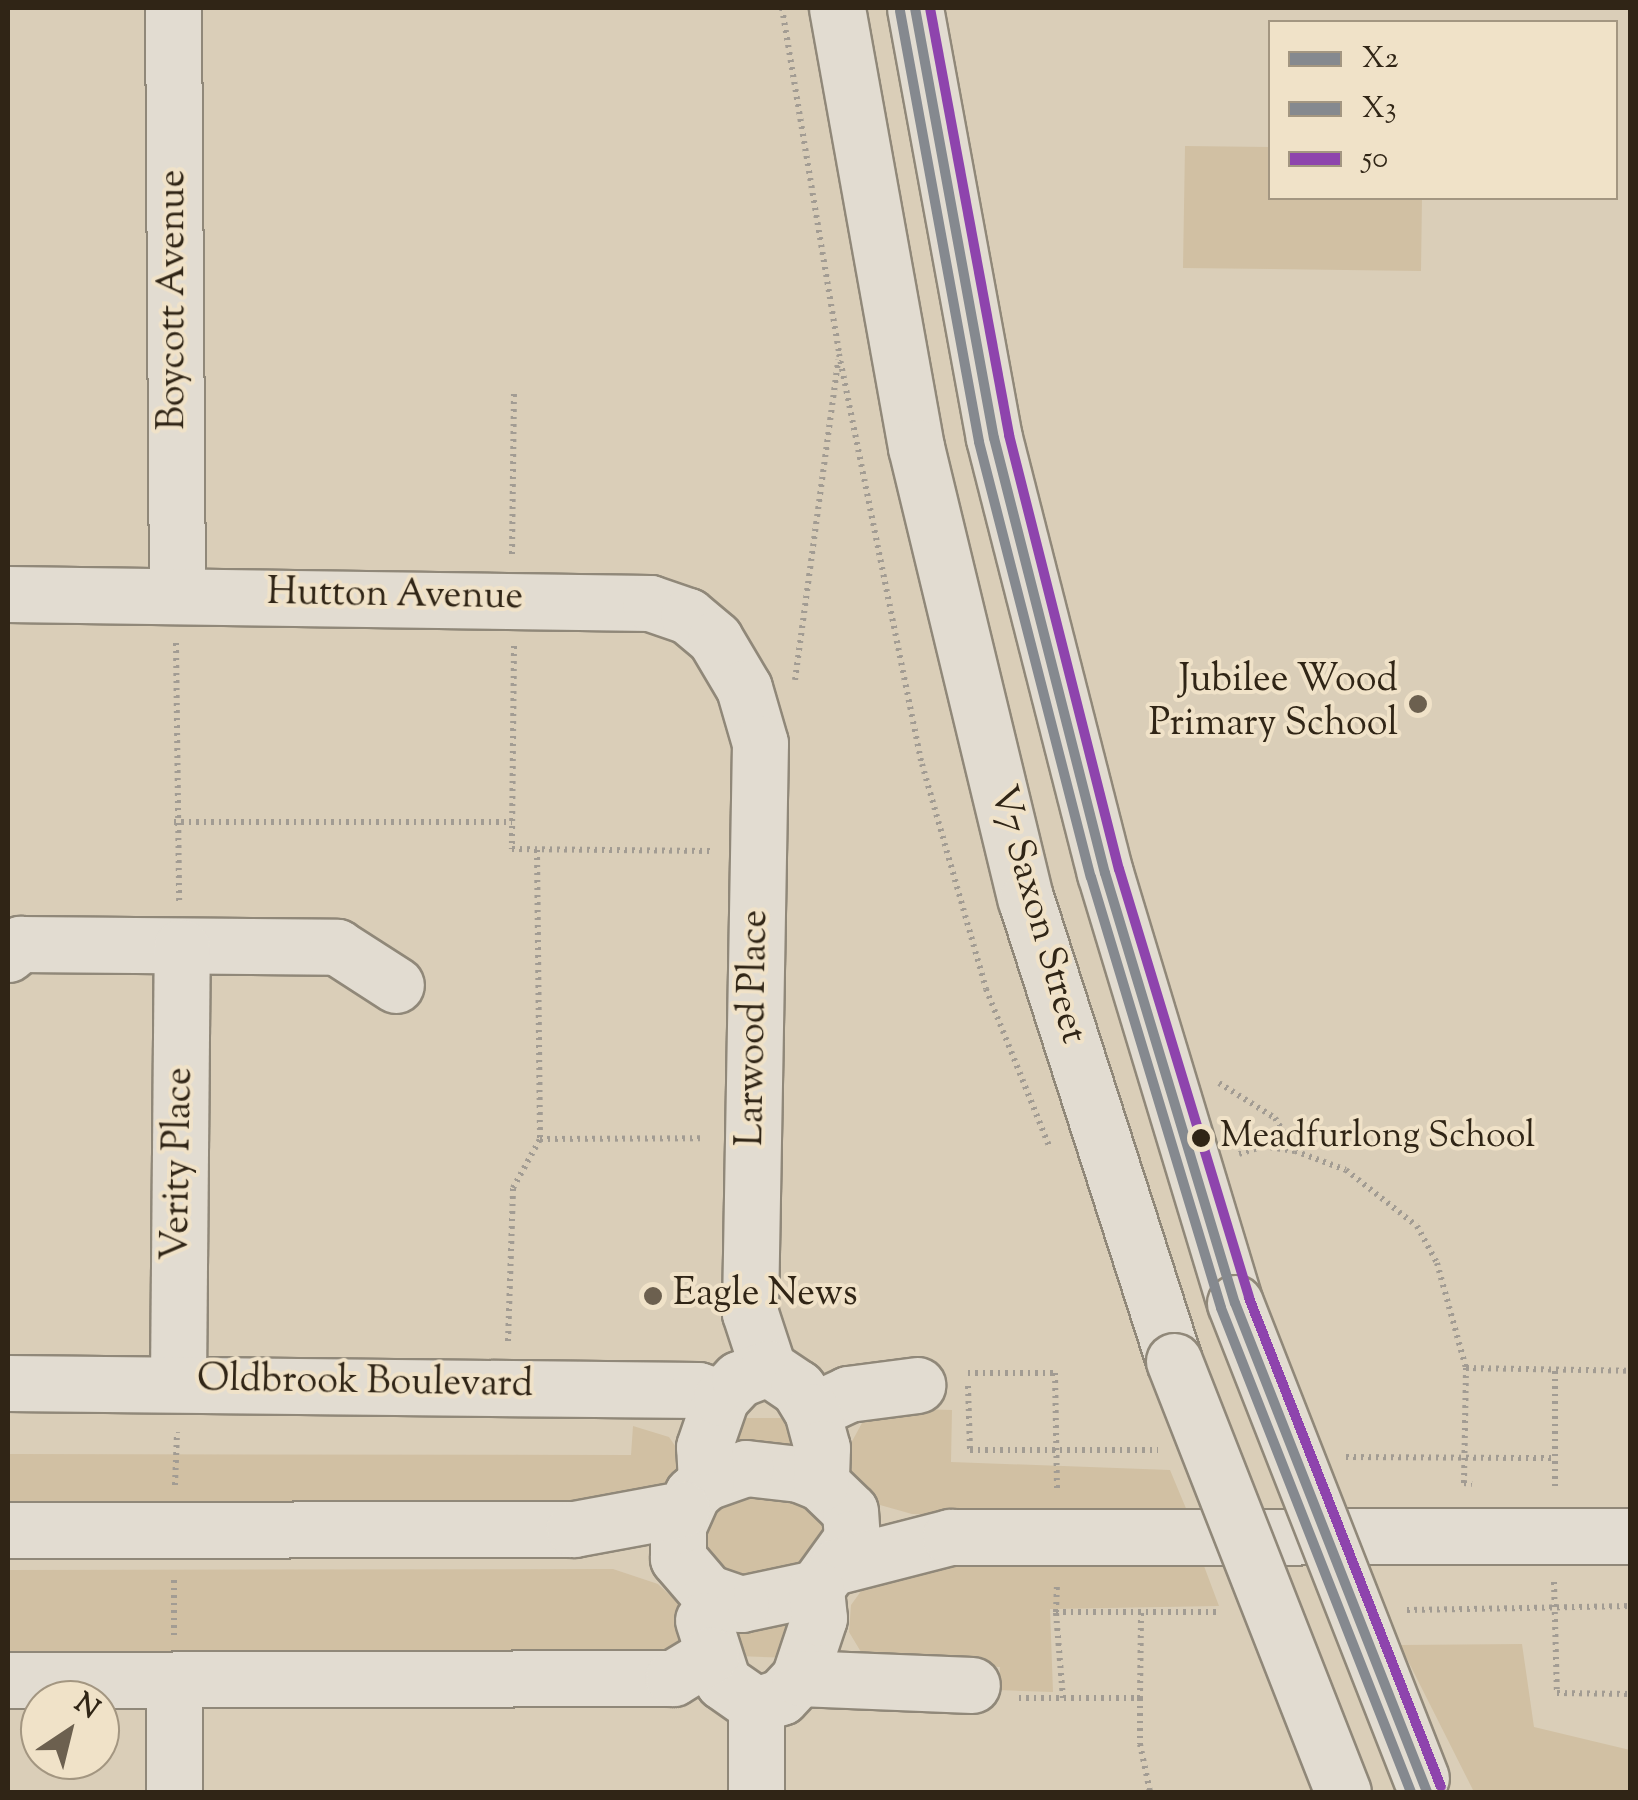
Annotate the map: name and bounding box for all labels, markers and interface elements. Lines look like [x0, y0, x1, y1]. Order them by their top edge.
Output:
legend [1268, 20, 1618, 200]
text: X2 [1362, 38, 1399, 81]
text: X3 [1362, 88, 1397, 131]
text: 50 [1362, 138, 1388, 181]
street label: Boycott Avenue [152, 170, 198, 430]
street label: Hutton Avenue [267, 572, 523, 622]
place label: Jubilee Wood Primary School [1149, 659, 1398, 748]
marker: Jubilee Wood Primary School [1407, 693, 1429, 715]
street label: V7 Saxon Street [977, 781, 1095, 1049]
street label: Larwood Place [730, 909, 780, 1147]
street label: Verity Place [156, 1067, 204, 1261]
place label: Meadfurlong School [1220, 1116, 1535, 1160]
marker: Meadfurlong School [1191, 1128, 1211, 1148]
place label: Eagle News [673, 1273, 858, 1319]
marker: Eagle News [642, 1285, 664, 1307]
street label: Oldbrook Boulevard [197, 1358, 533, 1410]
north arrow [20, 1680, 120, 1780]
text: N [65, 1684, 107, 1730]

